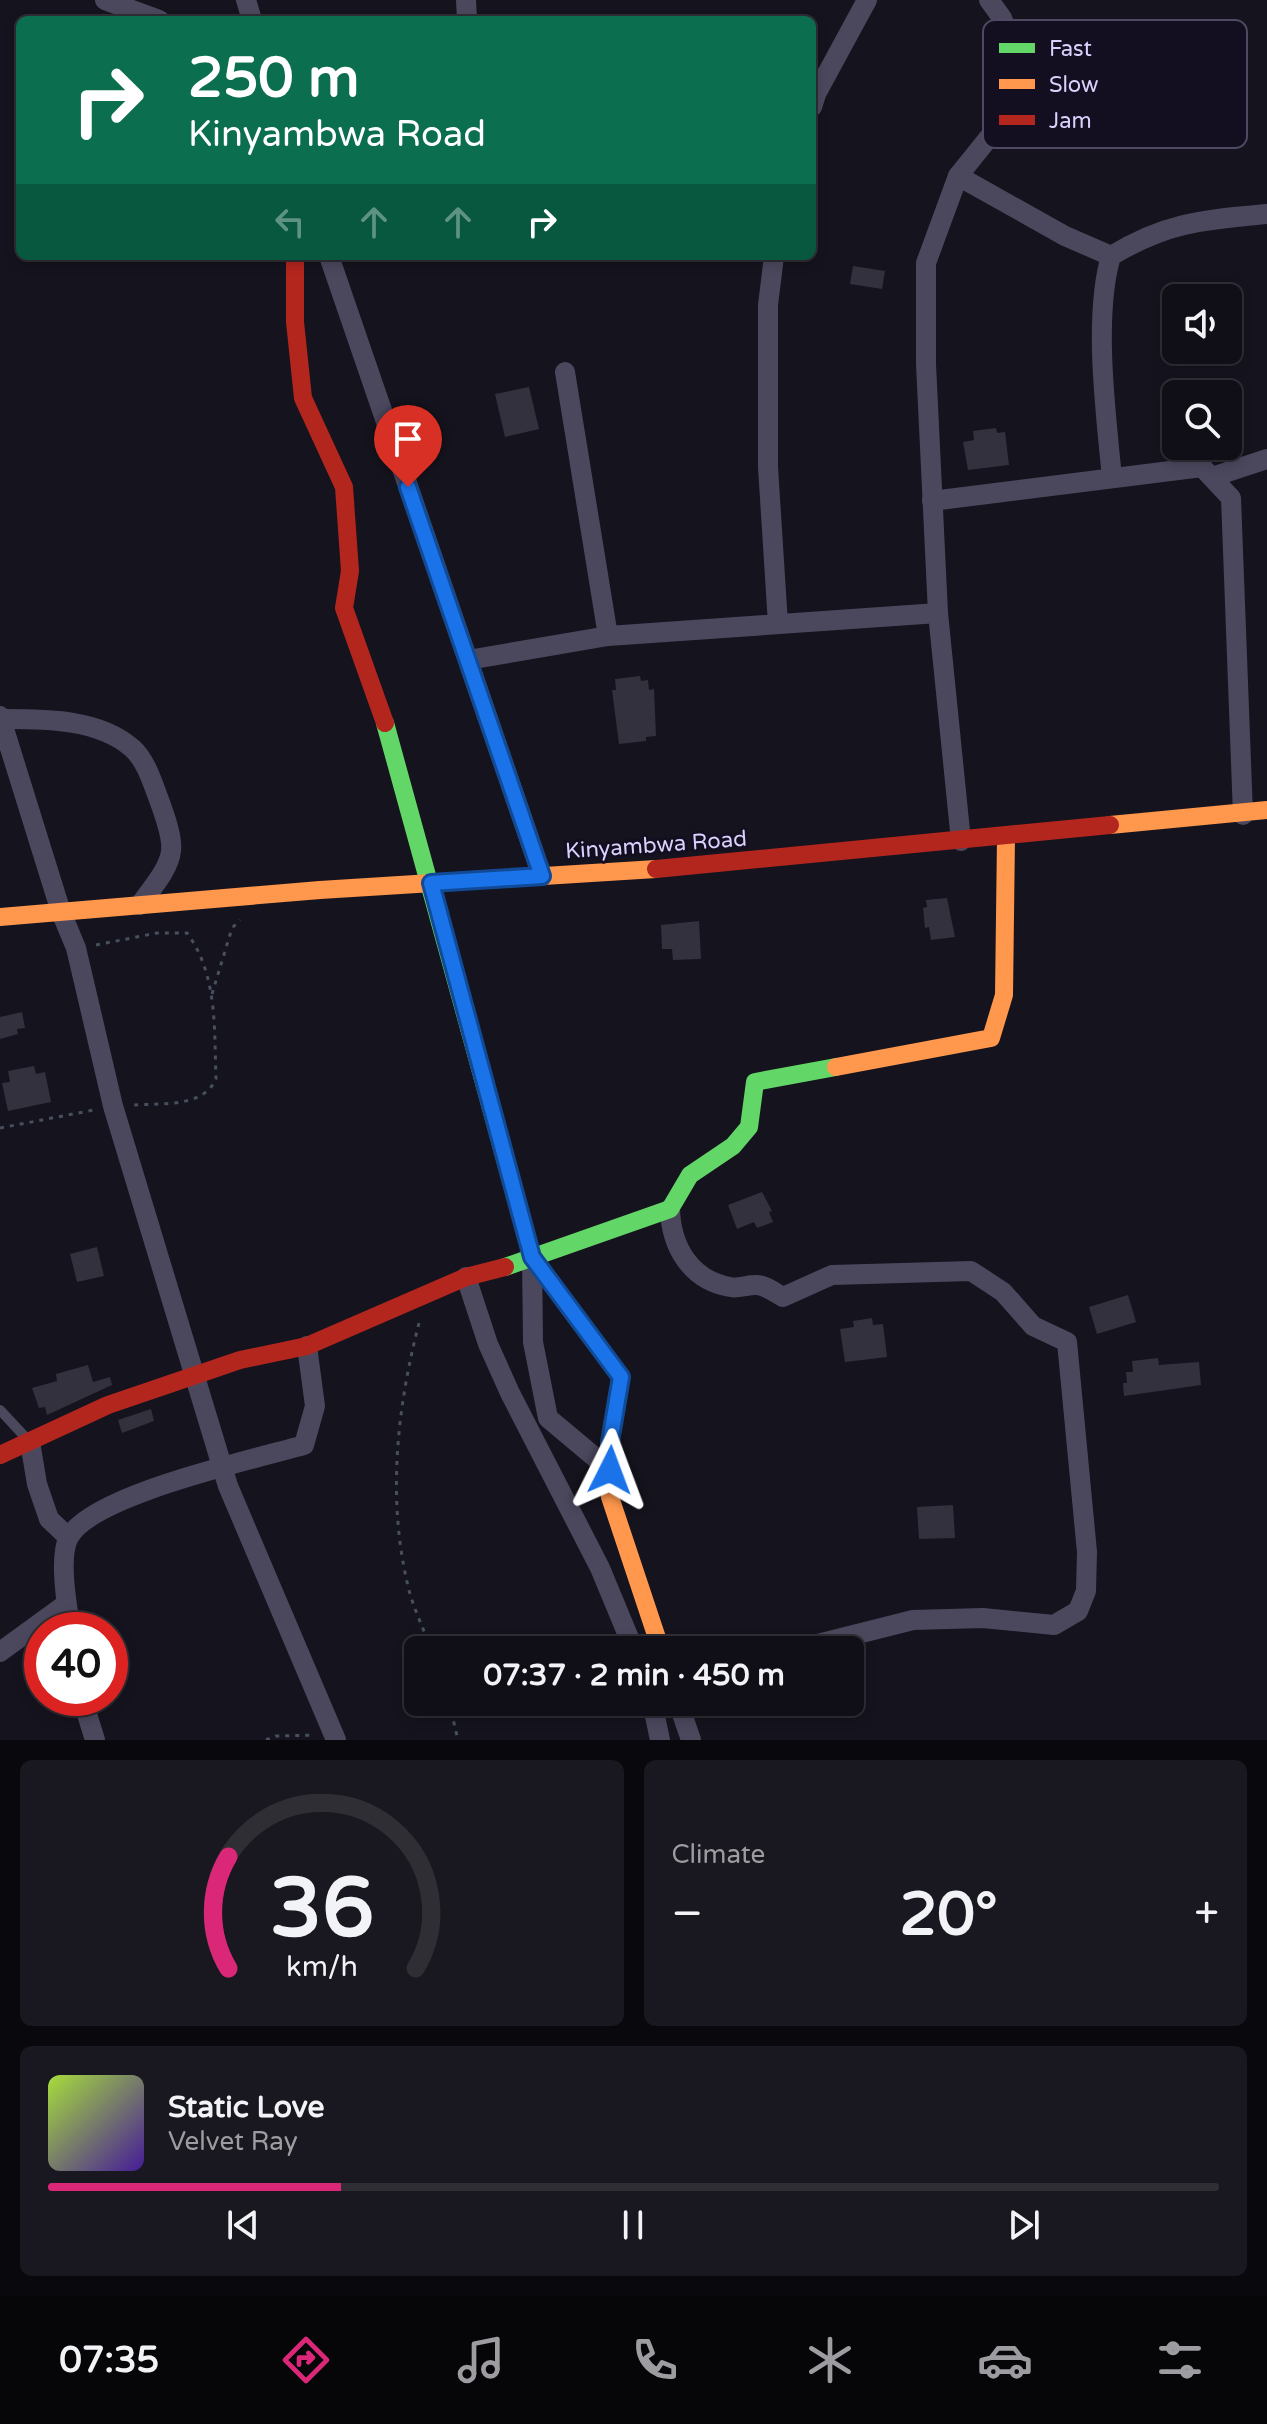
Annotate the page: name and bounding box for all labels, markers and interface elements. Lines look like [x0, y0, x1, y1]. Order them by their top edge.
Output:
legend [983, 20, 1247, 148]
text: Fast [1049, 36, 1092, 62]
text: 250 m [188, 45, 359, 112]
icon: right [56, 48, 160, 152]
text: Slow [1049, 72, 1099, 98]
text: Jam [1049, 108, 1092, 134]
text: Kinyambwa Road [188, 113, 486, 156]
icon: left [268, 200, 312, 244]
icon: ahead [352, 200, 396, 244]
icon: ahead [436, 200, 480, 244]
icon: right [520, 200, 564, 244]
map controls [1162, 284, 1242, 460]
button: sound [1162, 284, 1242, 364]
button: search [1162, 380, 1242, 460]
pin [374, 405, 442, 487]
icon: arrive [386, 417, 430, 461]
street label: Kinyambwa Road [564, 826, 748, 864]
position arrow [568, 1428, 652, 1512]
speed limit sign: 40 [24, 1612, 128, 1716]
text: 07:37 · 2 min · 450 m [483, 1657, 785, 1694]
text: Climate [672, 1839, 765, 1870]
text: 36 [270, 1859, 374, 1959]
text: 20° [900, 1879, 998, 1951]
text: − [672, 1888, 703, 1941]
text: + [1194, 1888, 1219, 1941]
text: km/h [286, 1950, 358, 1984]
text: Static Love [168, 2089, 324, 2126]
text: Velvet Ray [168, 2126, 298, 2157]
icon: previous [221, 2203, 265, 2247]
icon: pause [611, 2203, 655, 2247]
icon: next [1002, 2203, 1046, 2247]
icon: directions [278, 2332, 334, 2388]
icon: music [453, 2332, 509, 2388]
icon: phone [627, 2332, 683, 2388]
icon: climate [802, 2332, 858, 2388]
icon: car [977, 2332, 1033, 2388]
icon: filters [1152, 2332, 1208, 2388]
text: 07:35 [59, 2339, 159, 2382]

